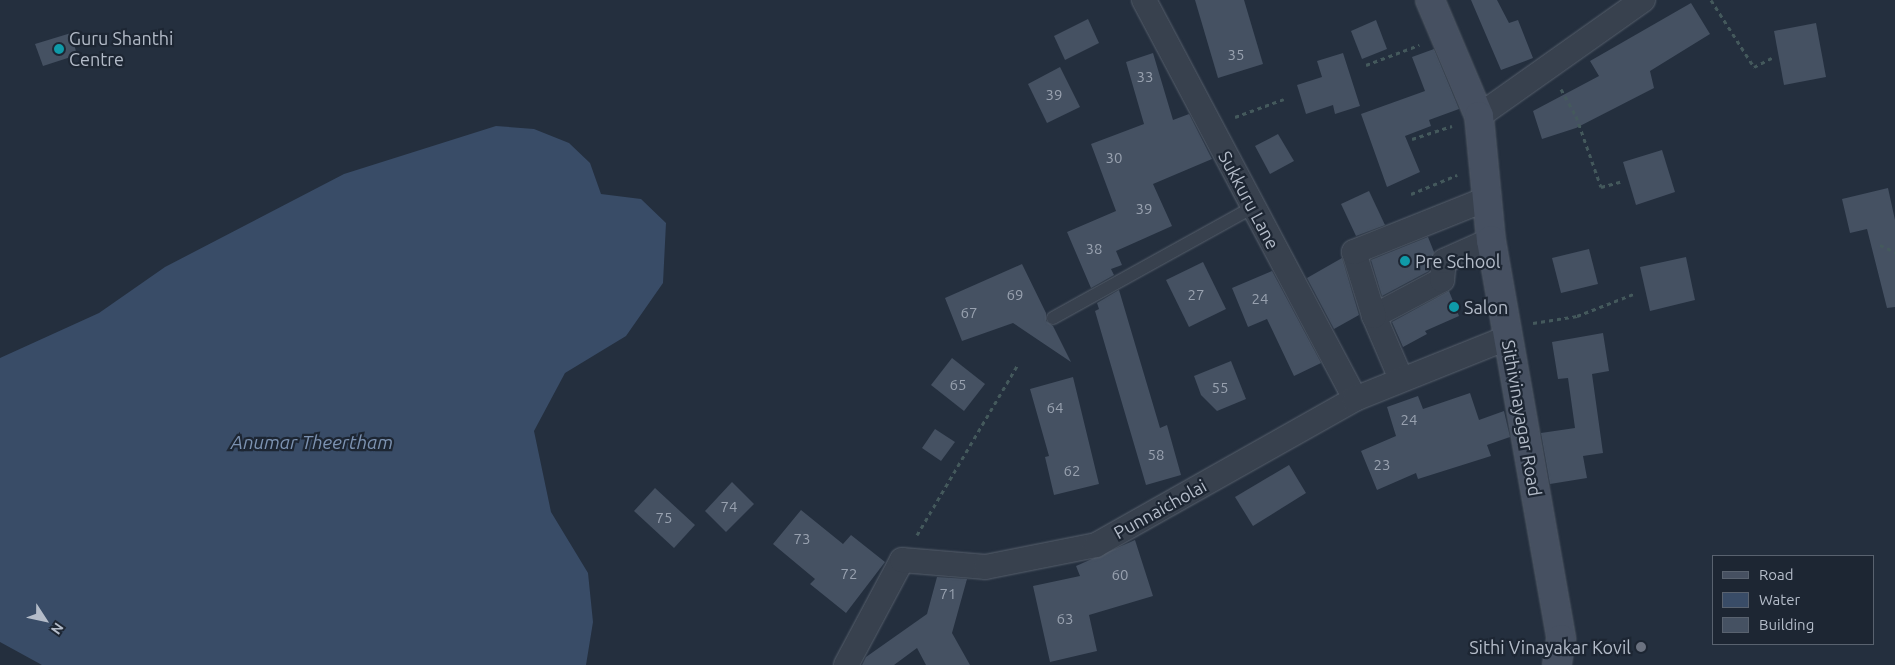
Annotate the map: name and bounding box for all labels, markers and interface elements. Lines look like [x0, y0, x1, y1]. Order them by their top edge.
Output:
place label: Guru Shanthi Centre [69, 28, 173, 70]
marker: Guru Shanthi Centre [53, 43, 65, 55]
house number: 35 [1228, 46, 1244, 64]
house number: 33 [1137, 68, 1153, 86]
house number: 39 [1046, 86, 1062, 104]
street label: Sukkuru Lane [1214, 147, 1284, 253]
house number: 30 [1106, 149, 1122, 167]
house number: 39 [1136, 200, 1152, 218]
house number: 38 [1086, 240, 1102, 258]
place label: Pre School [1415, 250, 1500, 272]
marker: Pre School [1399, 255, 1411, 267]
house number: 69 [1007, 286, 1023, 304]
house number: 27 [1188, 286, 1204, 304]
house number: 24 [1252, 290, 1268, 308]
place label: Salon [1464, 296, 1508, 318]
marker: Salon [1448, 301, 1460, 313]
house number: 67 [961, 304, 977, 322]
street label: Sithivinayagar Road [1498, 338, 1546, 498]
house number: 65 [950, 376, 966, 394]
house number: 55 [1212, 379, 1228, 397]
house number: 64 [1047, 399, 1063, 417]
house number: 24 [1401, 411, 1417, 429]
water label: Anumar Theertham [231, 432, 393, 454]
house number: 58 [1148, 446, 1164, 464]
house number: 23 [1374, 456, 1390, 474]
house number: 62 [1064, 462, 1080, 480]
street label: Punnaicholai [1110, 475, 1210, 543]
house number: 74 [721, 498, 737, 516]
house number: 75 [656, 509, 672, 527]
house number: 73 [794, 530, 810, 548]
legend [1712, 555, 1875, 645]
house number: 72 [841, 565, 857, 583]
house number: 60 [1112, 566, 1128, 584]
text: Road [1759, 566, 1794, 583]
house number: 71 [940, 585, 956, 603]
text: Water [1759, 591, 1800, 608]
north arrow [20, 595, 70, 645]
house number: 63 [1057, 610, 1073, 628]
text: Building [1759, 616, 1814, 633]
text: N [48, 620, 67, 637]
place label: Sithi Vinayakar Kovil [1469, 636, 1631, 658]
marker: Sithi Vinayakar Kovil [1635, 641, 1647, 653]

